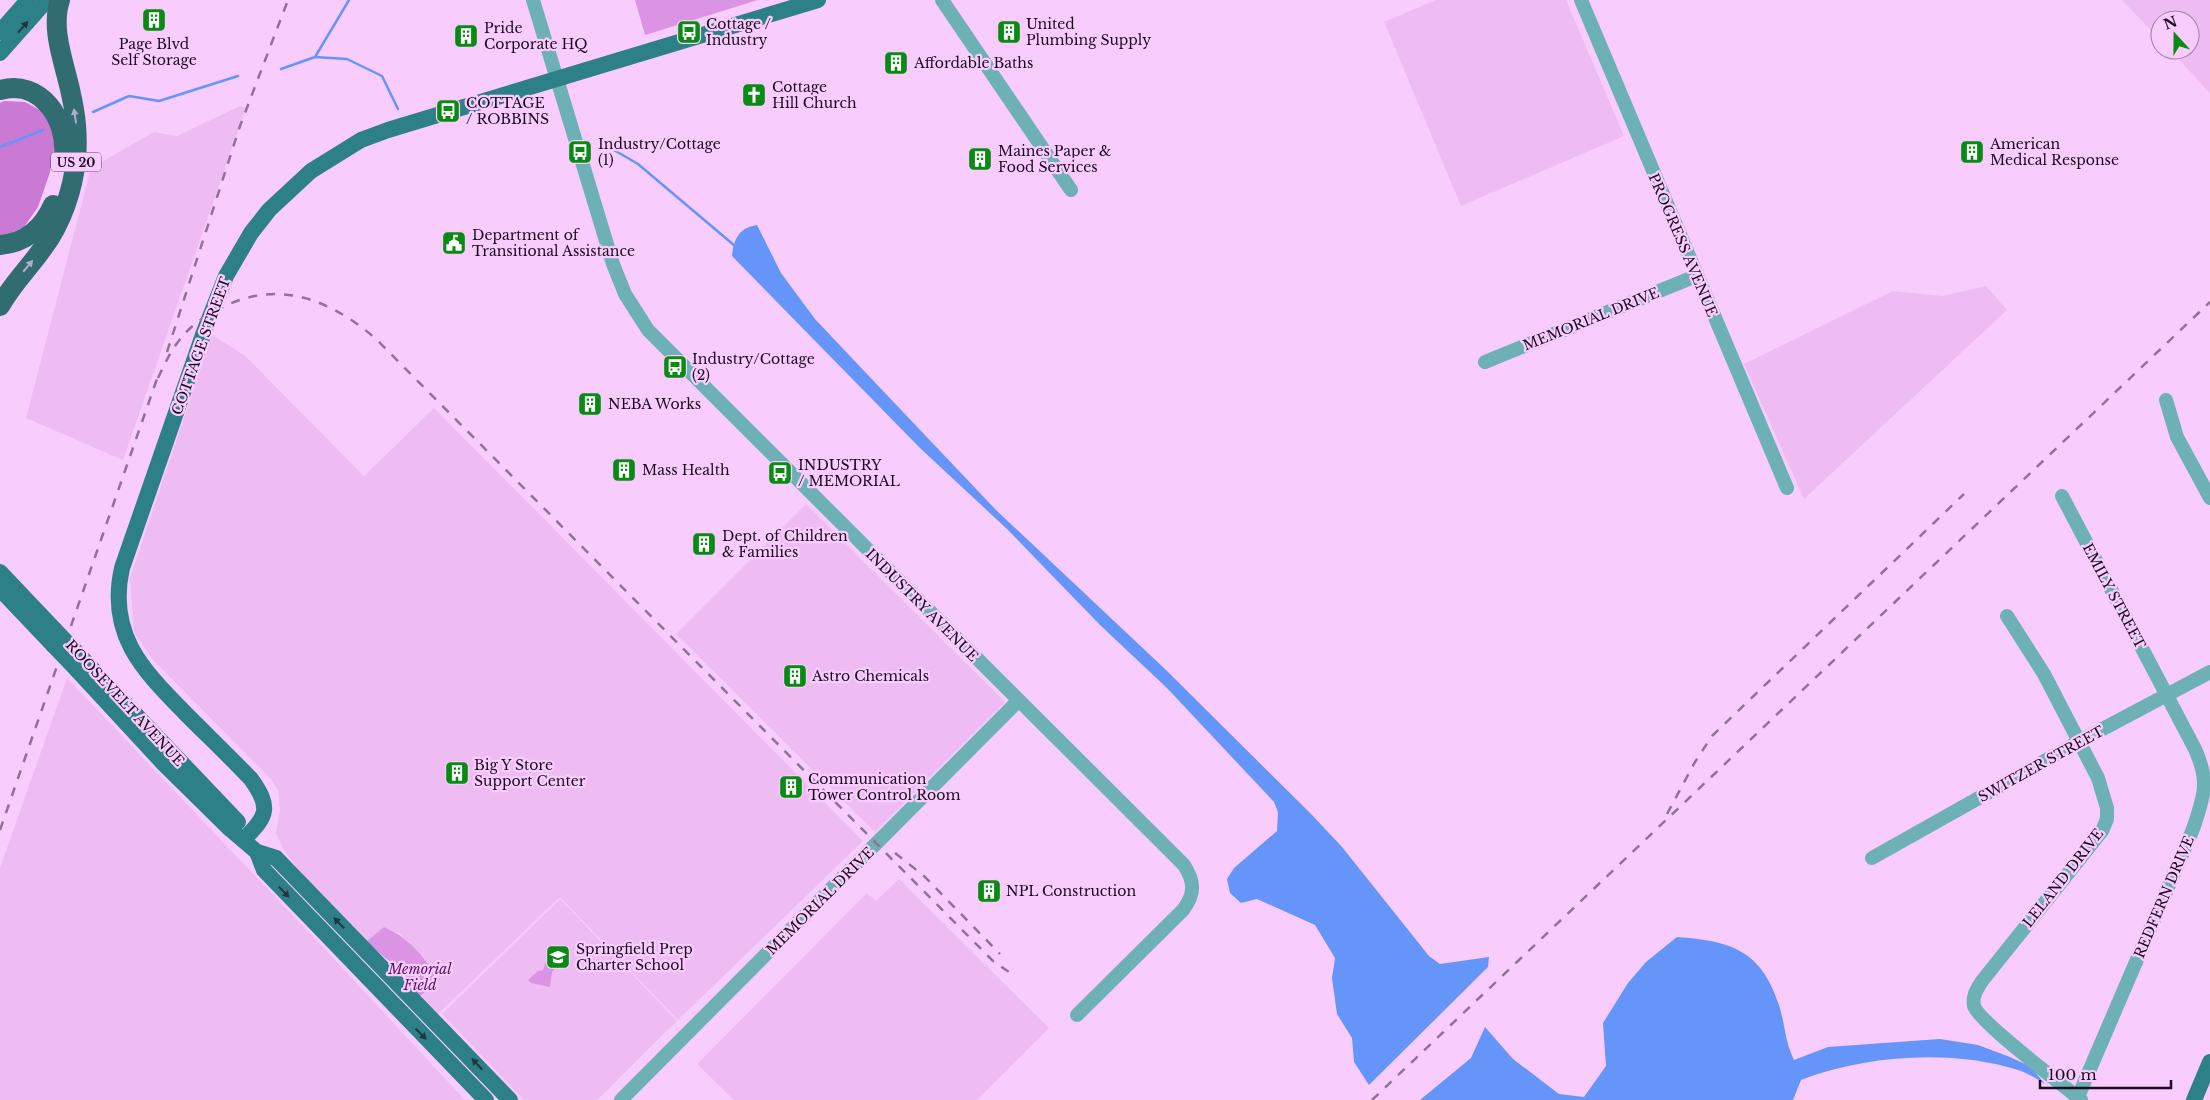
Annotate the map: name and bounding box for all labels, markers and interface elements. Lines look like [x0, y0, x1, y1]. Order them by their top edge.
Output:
building icon: Page Blvd Self Storage [141, 7, 167, 33]
north arrow [2150, 10, 2200, 60]
text: N [2161, 12, 2180, 34]
place label: Cottage / Industry [706, 15, 772, 49]
place label: United Plumbing Supply [1026, 15, 1151, 49]
place label: Pride Corporate HQ [484, 19, 588, 53]
bus stop icon: Cottage / Industry [676, 19, 702, 45]
building icon: United Plumbing Supply [996, 19, 1022, 45]
one-way arrow [18, 20, 29, 33]
building icon: Pride Corporate HQ [453, 23, 479, 49]
place label: Page Blvd Self Storage [111, 35, 197, 69]
building icon: Affordable Baths [883, 50, 909, 76]
place label: Affordable Baths [913, 54, 1033, 72]
place label: Cottage Hill Church [772, 78, 857, 112]
church icon: Cottage Hill Church [741, 82, 767, 108]
place label: COTTAGE / ROBBINS [466, 94, 549, 128]
bus stop icon: COTTAGE / ROBBINS [435, 98, 461, 124]
one-way arrow [71, 108, 79, 124]
place label: Industry/Cottage (1) [598, 135, 721, 169]
place label: American Medical Response [1989, 135, 2119, 169]
bus stop icon: Industry/Cottage (1) [567, 139, 593, 165]
building icon: American Medical Response [1959, 139, 1985, 165]
place label: Maines Paper & Food Services [998, 142, 1111, 176]
building icon: Maines Paper & Food Services [967, 146, 993, 172]
road number: US 20 [51, 152, 101, 172]
street label: PROGRESS AVENUE [1645, 170, 1721, 320]
place label: Department of Transitional Assistance [472, 226, 635, 260]
public building icon: Department of Transitional Assistance [441, 230, 467, 256]
one-way arrow [23, 260, 34, 273]
street label: COTTAGE STREET [168, 275, 234, 417]
street label: MEMORIAL DRIVE [1520, 283, 1662, 355]
place label: Industry/Cottage (2) [692, 350, 815, 384]
bus stop icon: Industry/Cottage (2) [662, 354, 688, 380]
building icon: NEBA Works [577, 391, 603, 417]
place label: NEBA Works [608, 395, 701, 413]
place label: INDUSTRY / MEMORIAL [798, 456, 900, 490]
building icon: Mass Health [611, 457, 637, 483]
bus stop icon: INDUSTRY / MEMORIAL [767, 460, 793, 486]
place label: Mass Health [642, 461, 730, 479]
place label: Dept. of Children & Families [722, 527, 848, 561]
building icon: Dept. of Children & Families [691, 531, 717, 557]
street label: EMILY STREET [2079, 540, 2149, 652]
street label: INDUSTRY AVENUE [862, 545, 982, 665]
street label: ROOSEVELT AVENUE [62, 636, 188, 770]
building icon: Astro Chemicals [782, 663, 808, 689]
place label: Astro Chemicals [811, 667, 929, 685]
street label: SWITZER STREET [1975, 722, 2107, 806]
place label: Big Y Store Support Center [474, 756, 586, 790]
building icon: Big Y Store Support Center [444, 760, 470, 786]
place label: Communication Tower Control Room [808, 770, 960, 804]
building icon: Communication Tower Control Room [778, 774, 804, 800]
street label: LELAND DRIVE [2019, 825, 2107, 931]
street label: REDFERN DRIVE [2130, 833, 2198, 961]
street label: MEMORIAL DRIVE [762, 843, 878, 959]
building icon: NPL Construction [976, 878, 1002, 904]
place label: NPL Construction [1006, 882, 1136, 900]
one-way arrow [278, 885, 290, 897]
one-way arrow [333, 917, 345, 929]
place label: Springfield Prep Charter School [576, 940, 693, 974]
school or university icon: Springfield Prep Charter School [545, 944, 571, 970]
park label: Memorial Field [387, 960, 452, 994]
one-way arrow [415, 1028, 427, 1040]
scale bar [2040, 1058, 2171, 1090]
one-way arrow [471, 1059, 483, 1071]
text: 100 m [2048, 1065, 2097, 1084]

